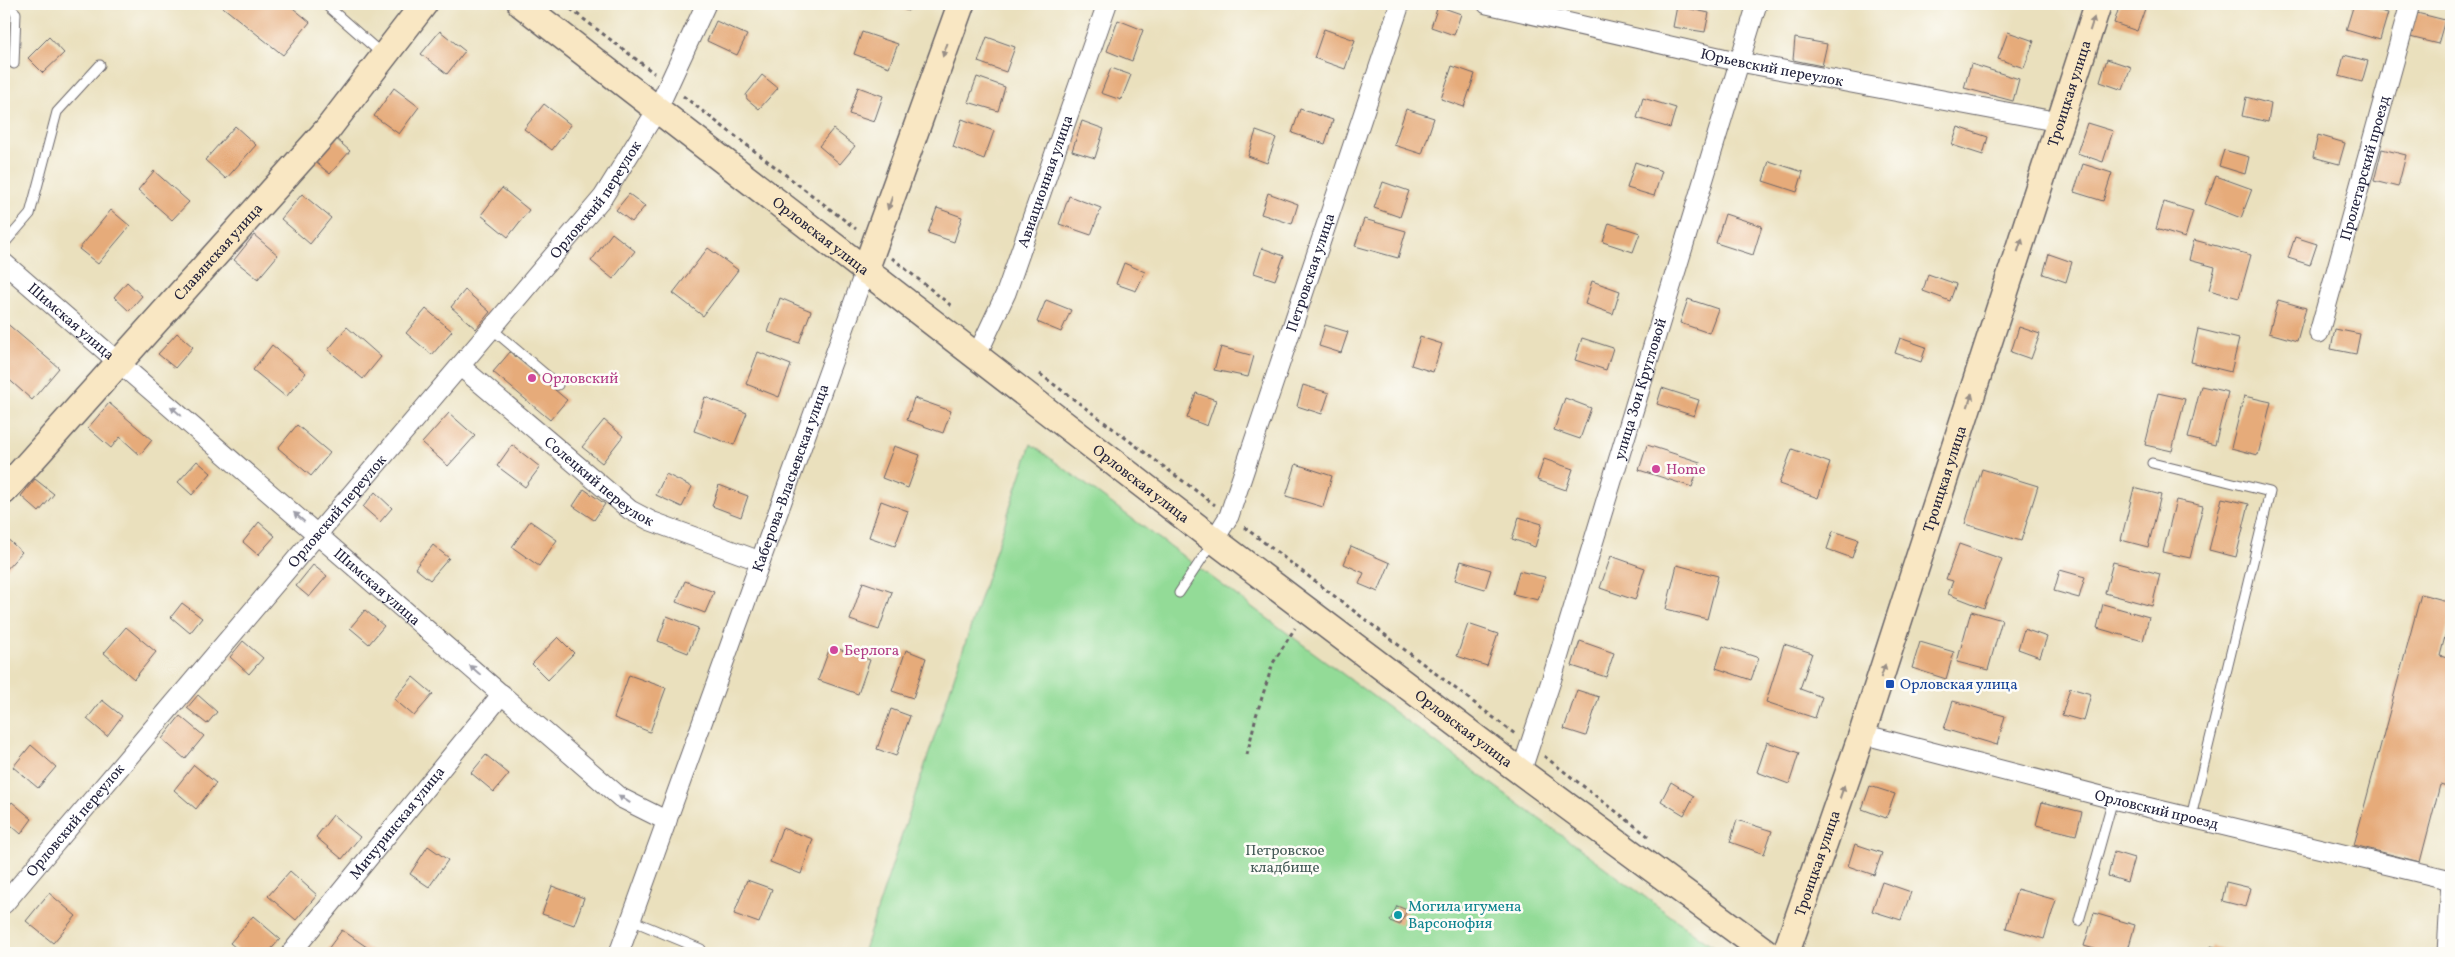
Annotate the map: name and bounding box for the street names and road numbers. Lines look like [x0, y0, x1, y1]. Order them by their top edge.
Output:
street label: Троицкая улица [2043, 38, 2098, 150]
street label: Юрьевский переулок [1698, 44, 1845, 93]
street label: Пролетарский проезд [2336, 93, 2396, 243]
street label: Авиационная улица [1014, 113, 1079, 251]
street label: Орловский переулок [546, 137, 647, 264]
street label: Орловская улица [767, 193, 873, 281]
street label: Славянская улица [170, 199, 268, 306]
street label: Петровская улица [1282, 211, 1341, 335]
street label: Шимская улица [22, 279, 118, 366]
street label: улица Зои Кругловой [1610, 316, 1673, 463]
street label: Каберова-Власьевская улица [748, 382, 835, 575]
street label: Троицкая улица [1919, 423, 1973, 535]
street label: Солецкий переулок [539, 432, 657, 533]
street label: Орловская улица [1087, 441, 1193, 529]
street label: Орловский переулок [284, 451, 392, 573]
street label: Шимская улица [328, 544, 424, 631]
street label: Орловская улица [1409, 686, 1516, 774]
street label: Орловский переулок [22, 760, 130, 882]
street label: Мичуринская улица [346, 763, 451, 885]
street label: Орловский проезд [2092, 786, 2221, 836]
street label: Троицкая улица [1790, 808, 1847, 920]

